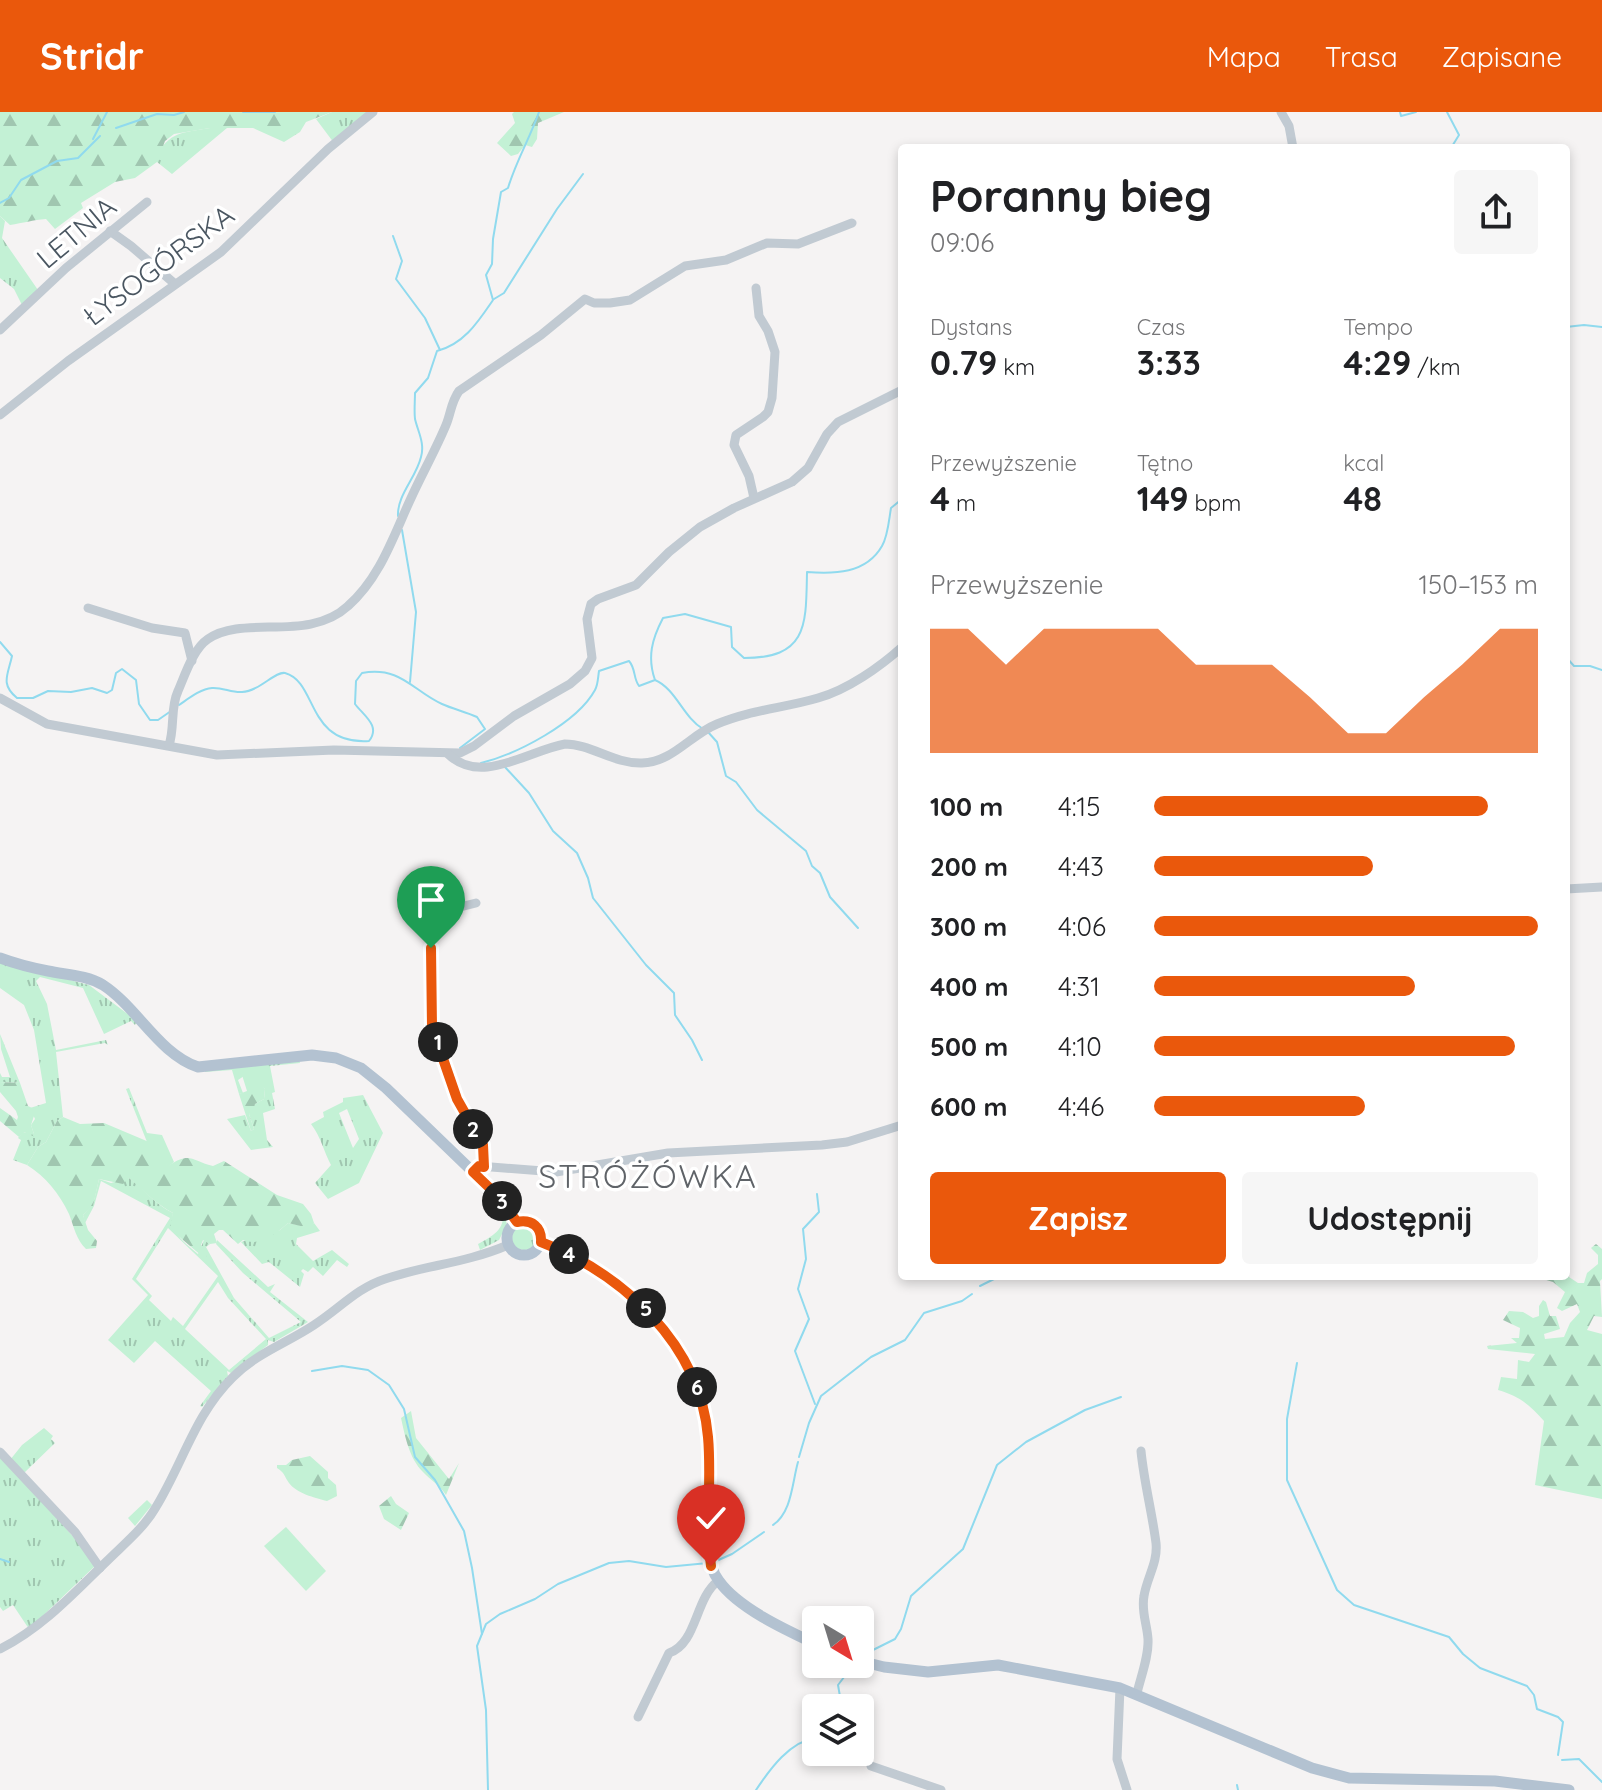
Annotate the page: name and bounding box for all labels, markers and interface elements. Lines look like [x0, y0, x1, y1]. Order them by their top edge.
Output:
text: Stridr [40, 32, 144, 80]
text: Mapa [1207, 39, 1281, 74]
text: Trasa [1325, 39, 1398, 74]
text: Zapisane [1442, 39, 1562, 74]
text: Poranny bieg [930, 168, 1212, 223]
button: share [1454, 170, 1538, 254]
street label: LETNIA [29, 189, 123, 275]
street label: ŁYSOGÓRSKA [75, 197, 241, 333]
text: 09:06 [930, 226, 994, 259]
text: Dystans [930, 313, 1012, 341]
text: Czas [1137, 313, 1185, 341]
text: Tempo [1343, 313, 1413, 341]
text: 0.79 [930, 341, 997, 384]
text: 3:33 [1137, 341, 1201, 384]
text: 4:29 [1343, 341, 1411, 384]
text: km [997, 353, 1035, 381]
text: /km [1411, 353, 1461, 381]
text: Przewyższenie [930, 449, 1077, 477]
text: Tętno [1137, 449, 1193, 477]
text: kcal [1343, 449, 1384, 477]
text: 4 [930, 477, 950, 520]
text: 149 [1137, 477, 1189, 520]
text: 48 [1343, 477, 1382, 520]
text: m [950, 489, 976, 517]
text: bpm [1189, 489, 1241, 517]
text: Przewyższenie [930, 568, 1104, 601]
text: 150–153 m [1418, 568, 1538, 601]
text: 100 m [930, 790, 1003, 823]
text: 4:15 [1058, 790, 1100, 823]
text: 200 m [930, 850, 1008, 883]
text: 4:43 [1058, 850, 1104, 883]
pin [397, 866, 465, 948]
icon: arrive [409, 878, 453, 922]
text: 300 m [930, 910, 1007, 943]
text: 4:06 [1058, 910, 1106, 943]
text: 400 m [930, 970, 1008, 1003]
text: 4:31 [1058, 970, 1100, 1003]
pin: 1 [418, 1022, 458, 1062]
text: 1 [434, 1028, 442, 1056]
text: 500 m [930, 1030, 1008, 1063]
text: 4:10 [1058, 1030, 1102, 1063]
text: 600 m [930, 1090, 1008, 1123]
text: 4:46 [1058, 1090, 1104, 1123]
pin: 2 [453, 1109, 493, 1149]
text: 2 [467, 1115, 479, 1143]
district label: STRÓŻÓWKA [538, 1156, 758, 1196]
button: Zapisz [930, 1172, 1226, 1264]
button: Udostępnij [1242, 1172, 1538, 1264]
pin: 3 [482, 1181, 522, 1221]
text: 3 [496, 1187, 508, 1215]
pin: 4 [549, 1234, 589, 1274]
text: 4 [563, 1240, 575, 1268]
pin: 5 [626, 1288, 666, 1328]
text: 5 [640, 1294, 652, 1322]
pin: 6 [677, 1367, 717, 1407]
text: 6 [691, 1373, 703, 1401]
pin [677, 1484, 745, 1566]
icon: check [689, 1496, 733, 1540]
north arrow [802, 1606, 874, 1678]
map controls [802, 1606, 874, 1766]
button: layers [802, 1694, 874, 1766]

